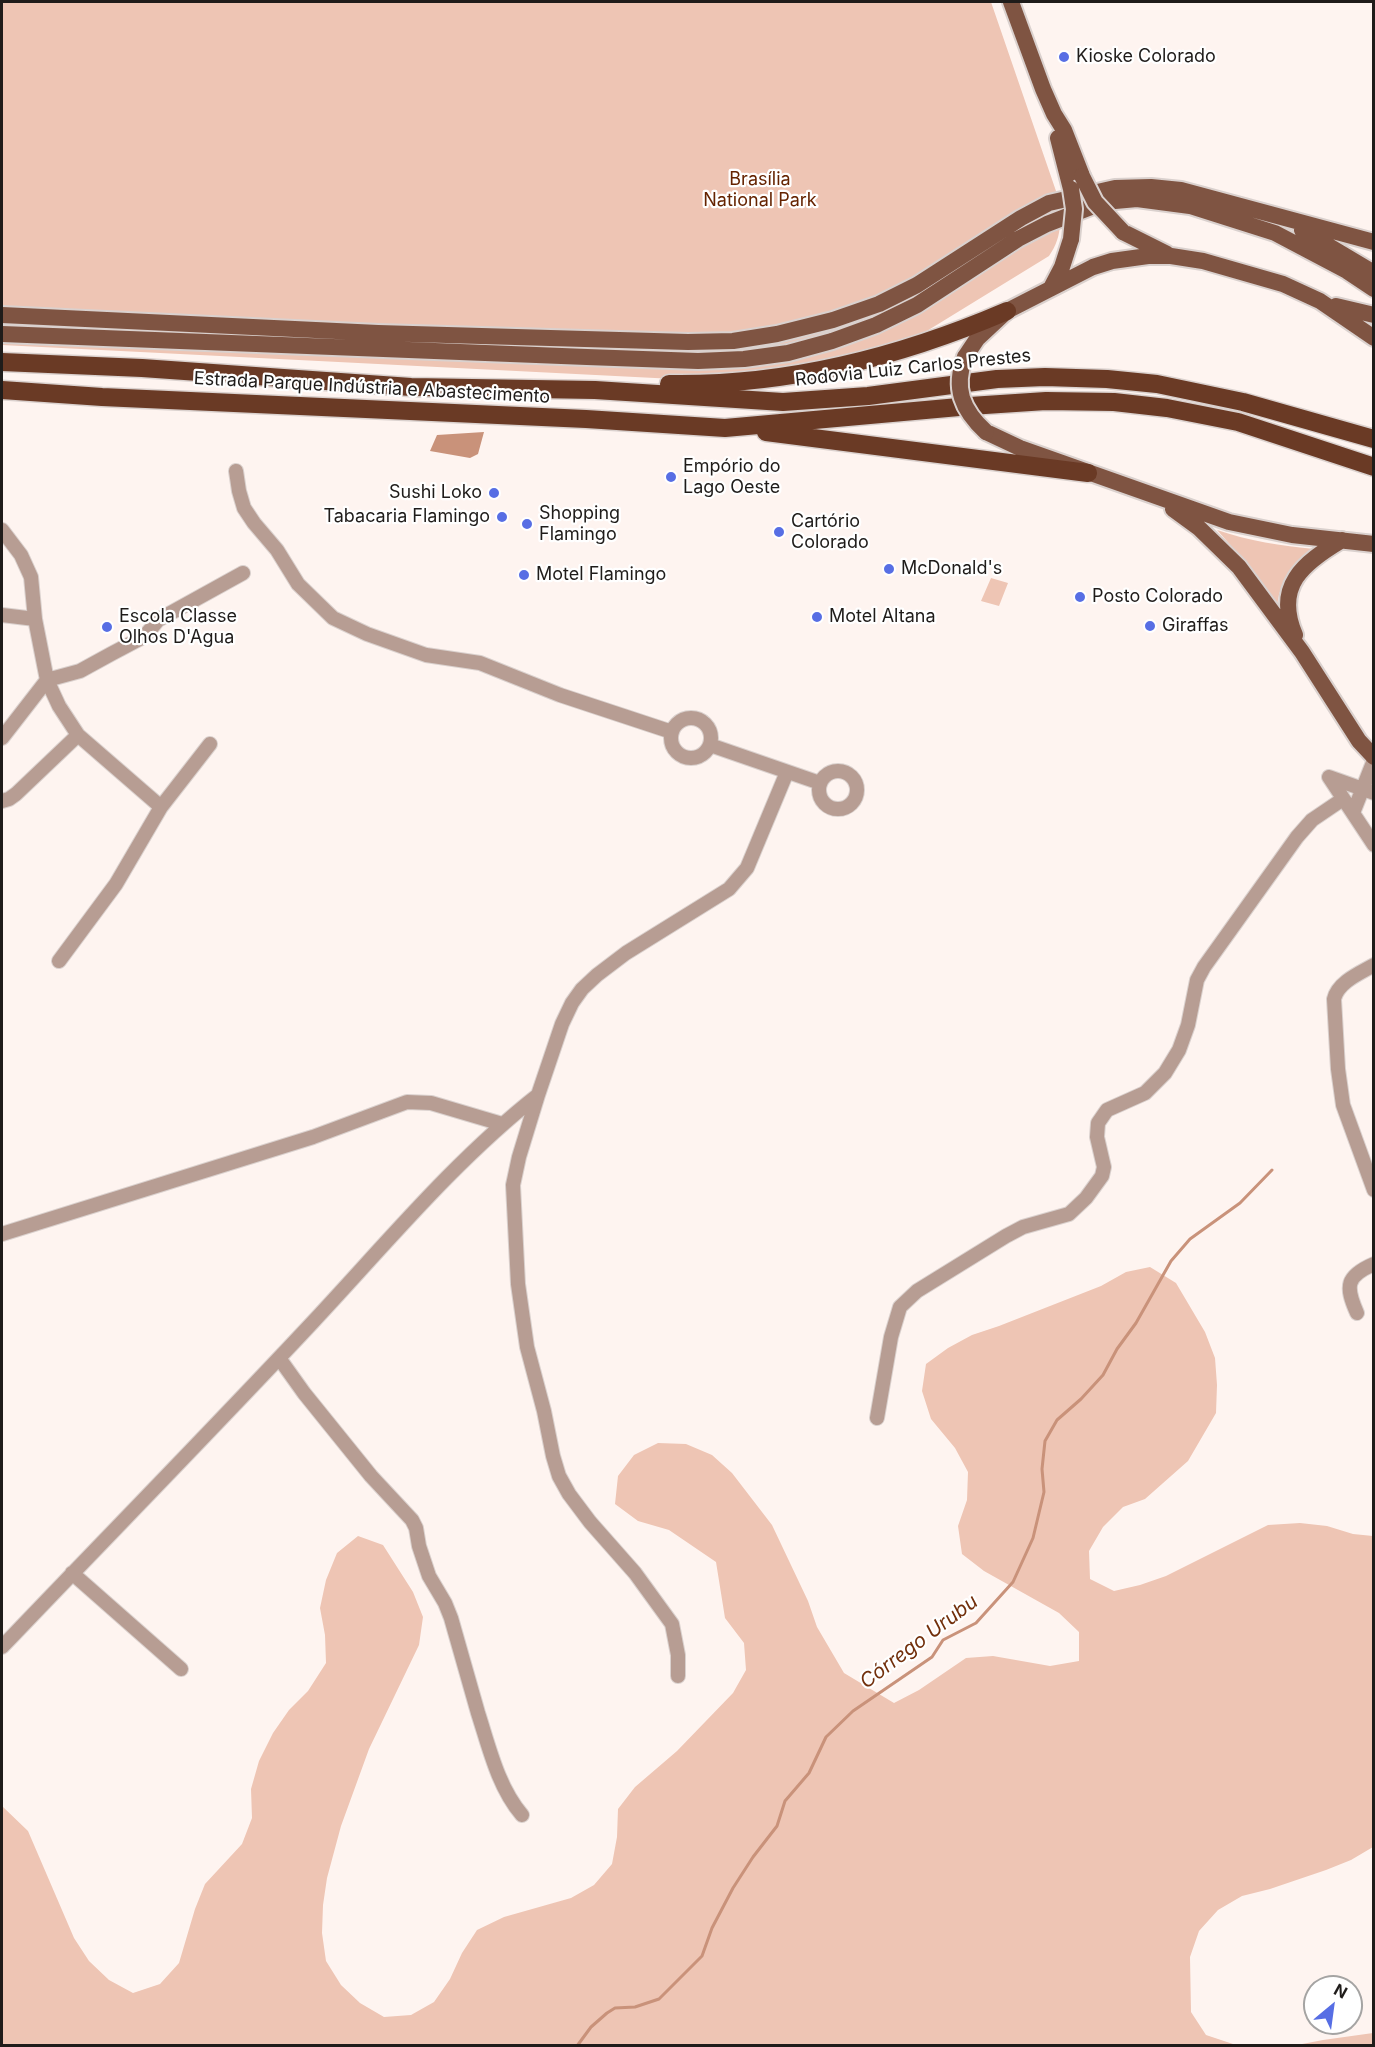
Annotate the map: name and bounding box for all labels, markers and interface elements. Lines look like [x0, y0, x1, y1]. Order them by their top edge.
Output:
place label: Kioske Colorado [1076, 46, 1216, 68]
marker: Kioske Colorado [1057, 50, 1071, 64]
park label: Brasília National Park [703, 169, 817, 212]
street label: Rodovia Luiz Carlos Prestes [794, 345, 1032, 391]
street label: Estrada Parque Indústria e Abastecimento [193, 368, 551, 408]
place label: Empório do Lago Oeste [683, 456, 780, 498]
marker: Empório do Lago Oeste [664, 470, 678, 484]
place label: Sushi Loko [389, 482, 482, 504]
marker: Sushi Loko [487, 486, 501, 500]
place label: Shopping Flamingo [539, 503, 620, 546]
place label: Tabacaria Flamingo [323, 506, 490, 528]
marker: Tabacaria Flamingo [495, 510, 509, 524]
place label: Cartório Colorado [791, 511, 869, 554]
marker: Shopping Flamingo [520, 517, 534, 531]
marker: Cartório Colorado [772, 525, 786, 539]
place label: McDonald's [901, 558, 1002, 580]
marker: McDonald's [882, 562, 896, 576]
place label: Motel Flamingo [536, 564, 666, 586]
marker: Motel Flamingo [517, 568, 531, 582]
place label: Posto Colorado [1092, 586, 1223, 608]
marker: Posto Colorado [1073, 590, 1087, 604]
place label: Escola Classe Olhos D'Agua [119, 606, 237, 648]
place label: Motel Altana [829, 606, 936, 628]
marker: Motel Altana [810, 610, 824, 624]
place label: Giraffas [1162, 615, 1229, 637]
marker: Giraffas [1143, 619, 1157, 633]
marker: Escola Classe Olhos D'Agua [100, 620, 114, 634]
water label: Córrego Urubu [855, 1590, 983, 1694]
north arrow [1303, 1975, 1363, 2035]
text: N [1331, 1979, 1351, 2003]

